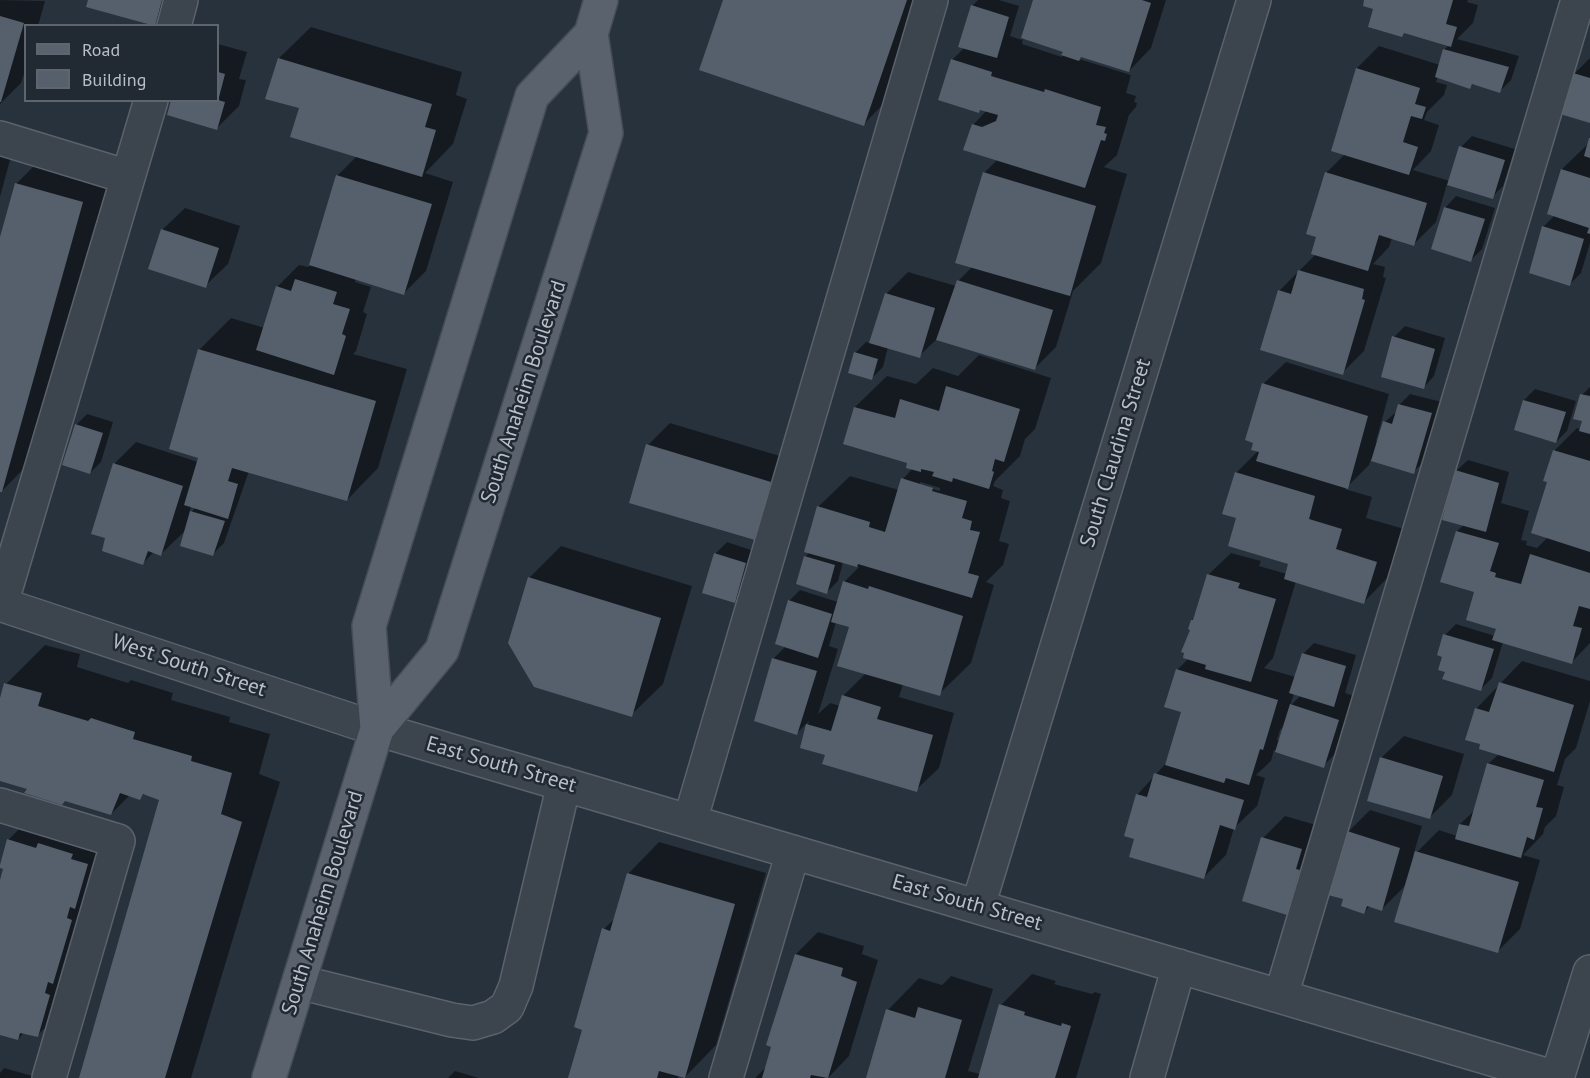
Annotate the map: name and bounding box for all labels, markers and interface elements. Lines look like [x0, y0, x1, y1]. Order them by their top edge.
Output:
legend [24, 24, 219, 102]
text: Road [82, 38, 120, 61]
text: Building [82, 68, 146, 91]
street label: South Anaheim Boulevard [476, 277, 572, 507]
street label: South Claudina Street [1075, 356, 1157, 550]
street label: West South Street [109, 629, 269, 703]
street label: East South Street [423, 732, 579, 798]
street label: South Anaheim Boulevard [277, 788, 369, 1018]
street label: East South Street [889, 870, 1045, 936]

